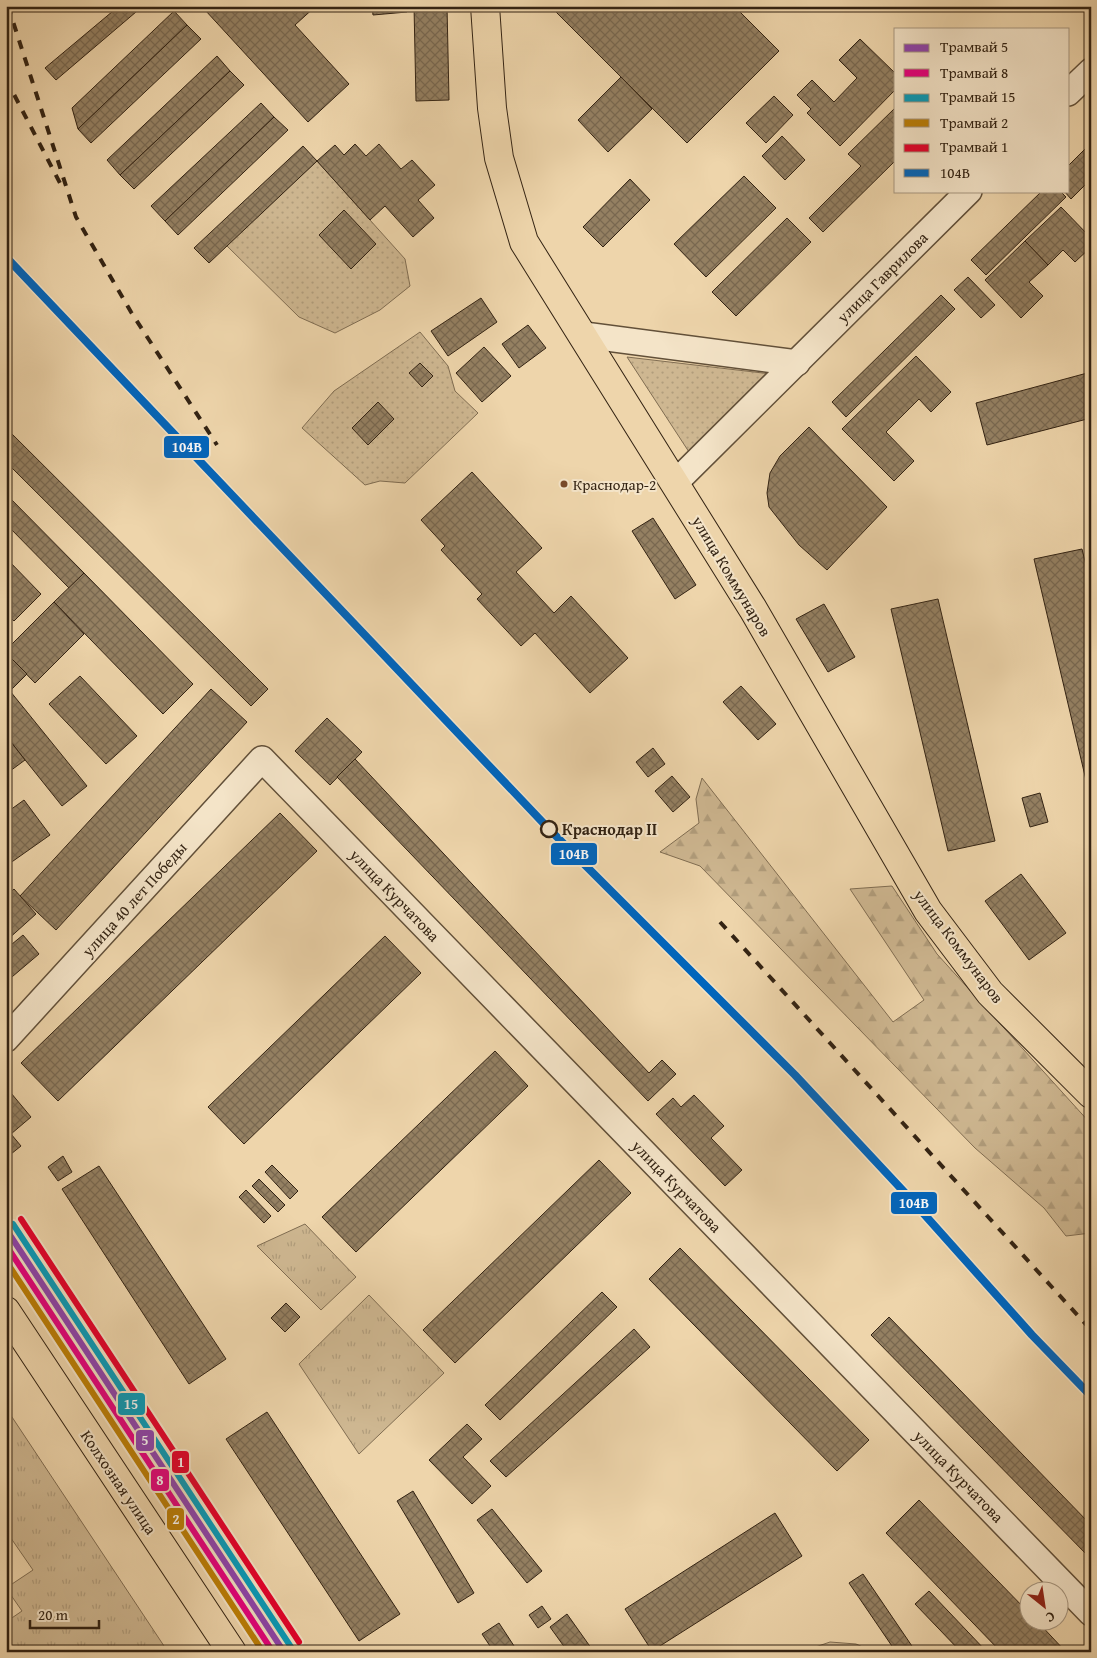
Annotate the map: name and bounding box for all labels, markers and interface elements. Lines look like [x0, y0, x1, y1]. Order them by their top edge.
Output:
legend [894, 28, 1070, 192]
text: Трамвай 5 [940, 36, 1008, 57]
text: Трамвай 8 [940, 62, 1008, 83]
text: Трамвай 15 [940, 86, 1015, 107]
text: Трамвай 2 [940, 112, 1008, 133]
text: Трамвай 1 [940, 136, 1008, 157]
text: 104В [940, 162, 970, 183]
street label: улица Гаврилова [830, 226, 933, 329]
line badge: 104В [163, 435, 210, 459]
text: 104В [172, 437, 202, 457]
place label: Краснодар-2 [573, 474, 656, 495]
marker: Краснодар-2 [559, 479, 569, 489]
street label: улица Коммунаров [686, 510, 778, 641]
place label: Краснодар II [562, 817, 657, 841]
marker: Краснодар II [540, 820, 558, 838]
street label: улица 40 лет Победы [75, 836, 192, 962]
street label: улица Курчатова [344, 842, 446, 947]
line badge: 104В [550, 842, 598, 866]
text: 104В [559, 844, 589, 864]
street label: улица Коммунаров [908, 883, 1010, 1008]
street label: улица Курчатова [626, 1133, 728, 1238]
line badge: 104В [890, 1191, 938, 1215]
text: 104В [899, 1193, 929, 1213]
line badge: 15 [117, 1392, 146, 1416]
text: 15 [124, 1394, 138, 1414]
street label: улица Курчатова [908, 1423, 1010, 1528]
street label: Колхозная улица [75, 1425, 163, 1540]
line badge: 5 [135, 1429, 155, 1452]
text: 5 [141, 1430, 149, 1450]
line badge: 1 [171, 1450, 190, 1474]
text: 1 [177, 1452, 185, 1472]
line badge: 8 [150, 1468, 170, 1492]
text: 8 [156, 1470, 164, 1490]
line badge: 2 [166, 1507, 185, 1531]
text: 2 [172, 1509, 180, 1529]
north arrow [1020, 1580, 1070, 1630]
scale bar [30, 1598, 99, 1630]
text: 20 m [38, 1604, 69, 1625]
text: С [1042, 1607, 1059, 1628]

